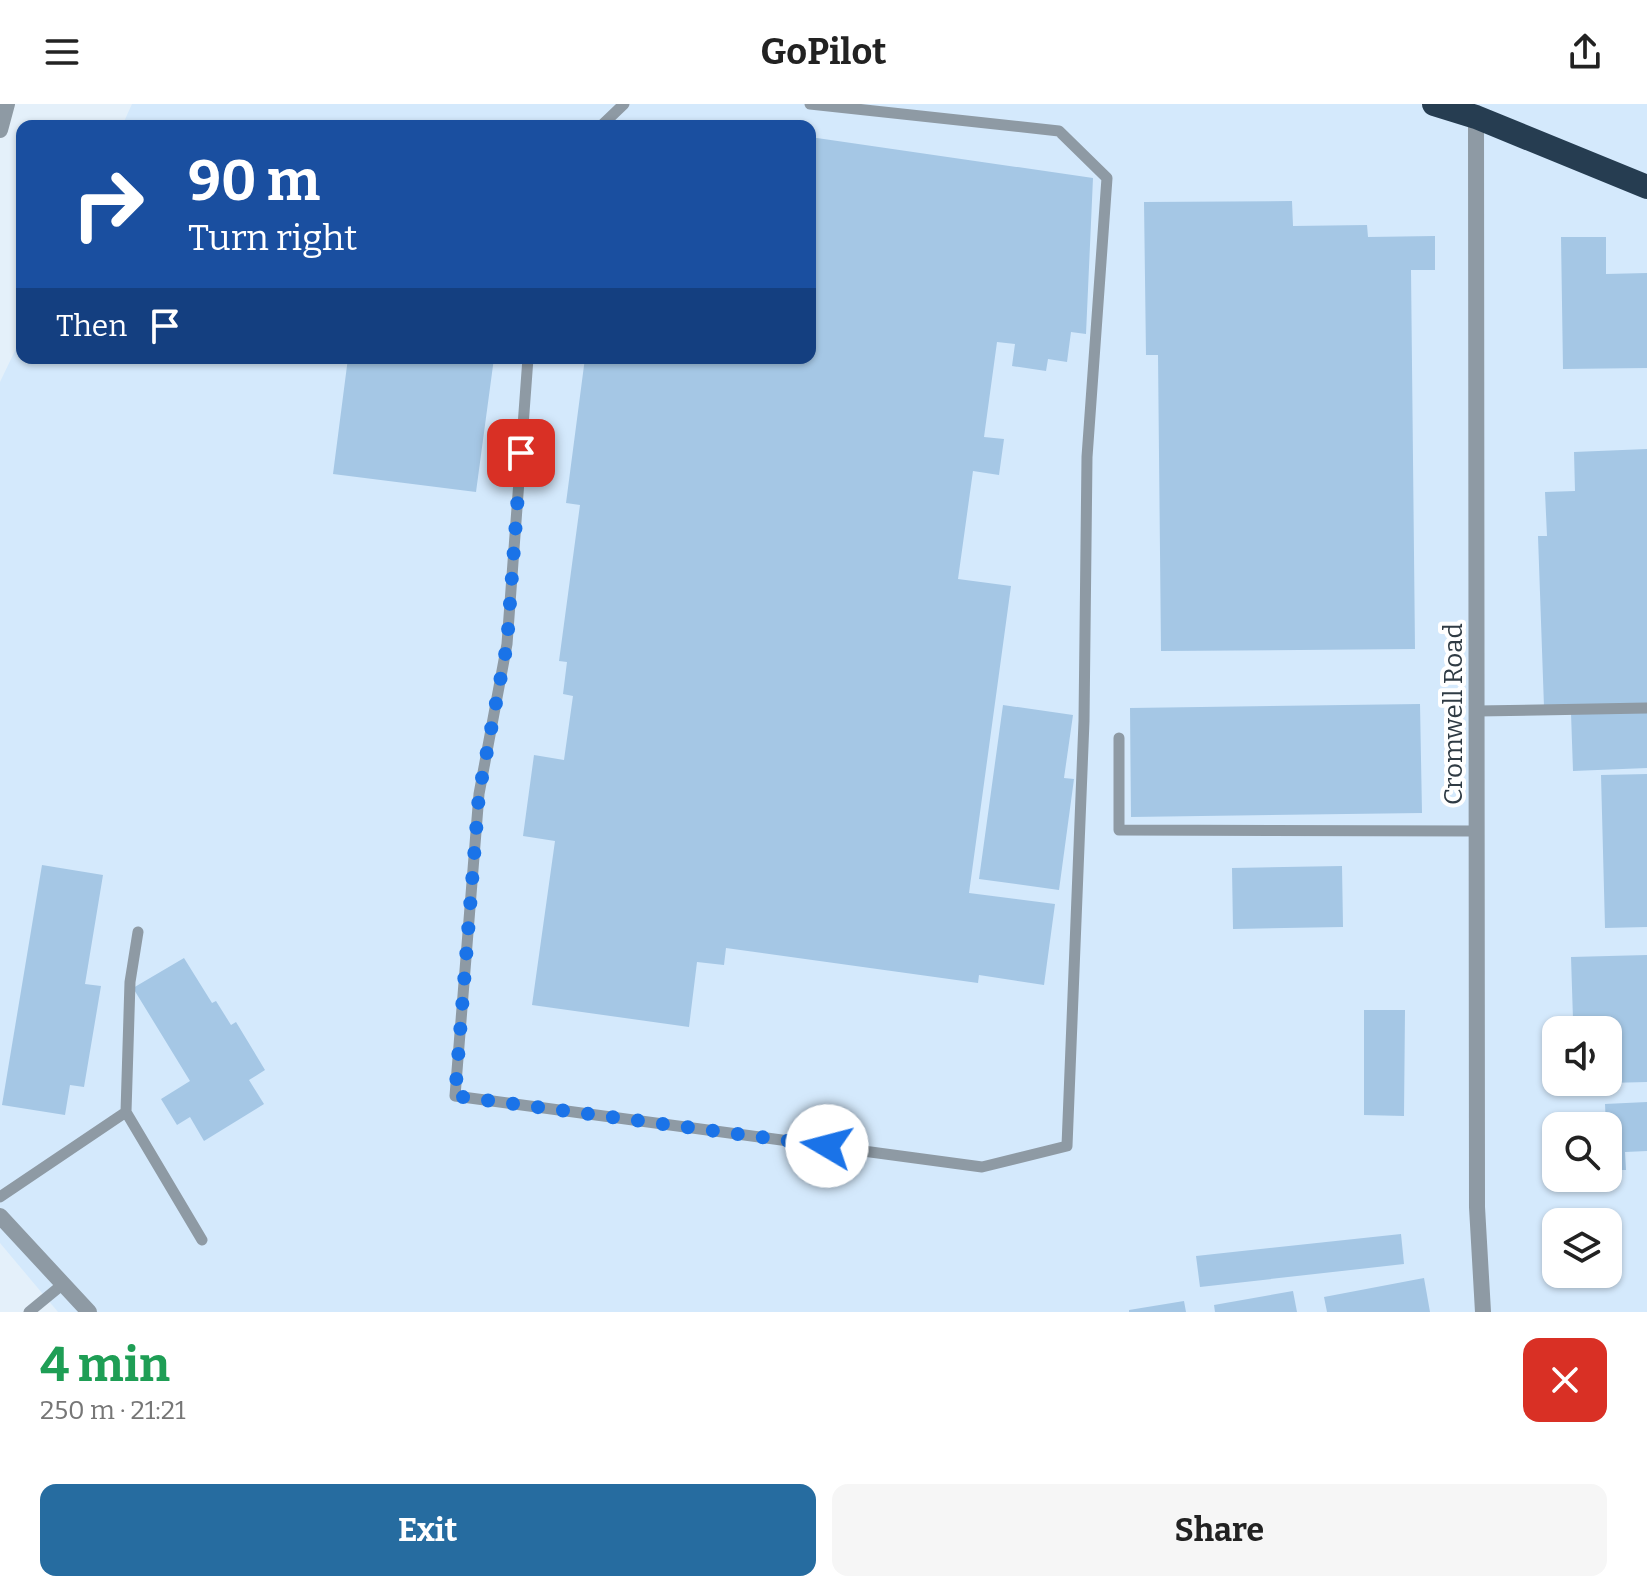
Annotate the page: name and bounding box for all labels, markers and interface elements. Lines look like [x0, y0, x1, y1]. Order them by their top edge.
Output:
icon: menu [40, 30, 84, 74]
text: GoPilot [760, 30, 887, 74]
icon: share [1563, 30, 1607, 74]
text: 90 m [188, 148, 320, 215]
icon: right [56, 152, 160, 256]
text: Turn right [188, 216, 357, 260]
icon: arrive [143, 304, 187, 348]
text: Then [56, 308, 127, 344]
pin [487, 419, 555, 487]
icon: arrive [499, 431, 543, 475]
street label: Cromwell Road [1438, 623, 1469, 805]
map controls [1542, 1016, 1622, 1288]
button: sound [1542, 1016, 1622, 1096]
position arrow [785, 1104, 869, 1188]
button: search [1542, 1112, 1622, 1192]
button: layers [1542, 1208, 1622, 1288]
text: 4 min [40, 1336, 170, 1394]
button: close [1523, 1338, 1607, 1422]
text: 250 m · 21:21 [40, 1395, 185, 1426]
button: Exit [40, 1484, 816, 1576]
button: Share [832, 1484, 1607, 1576]

